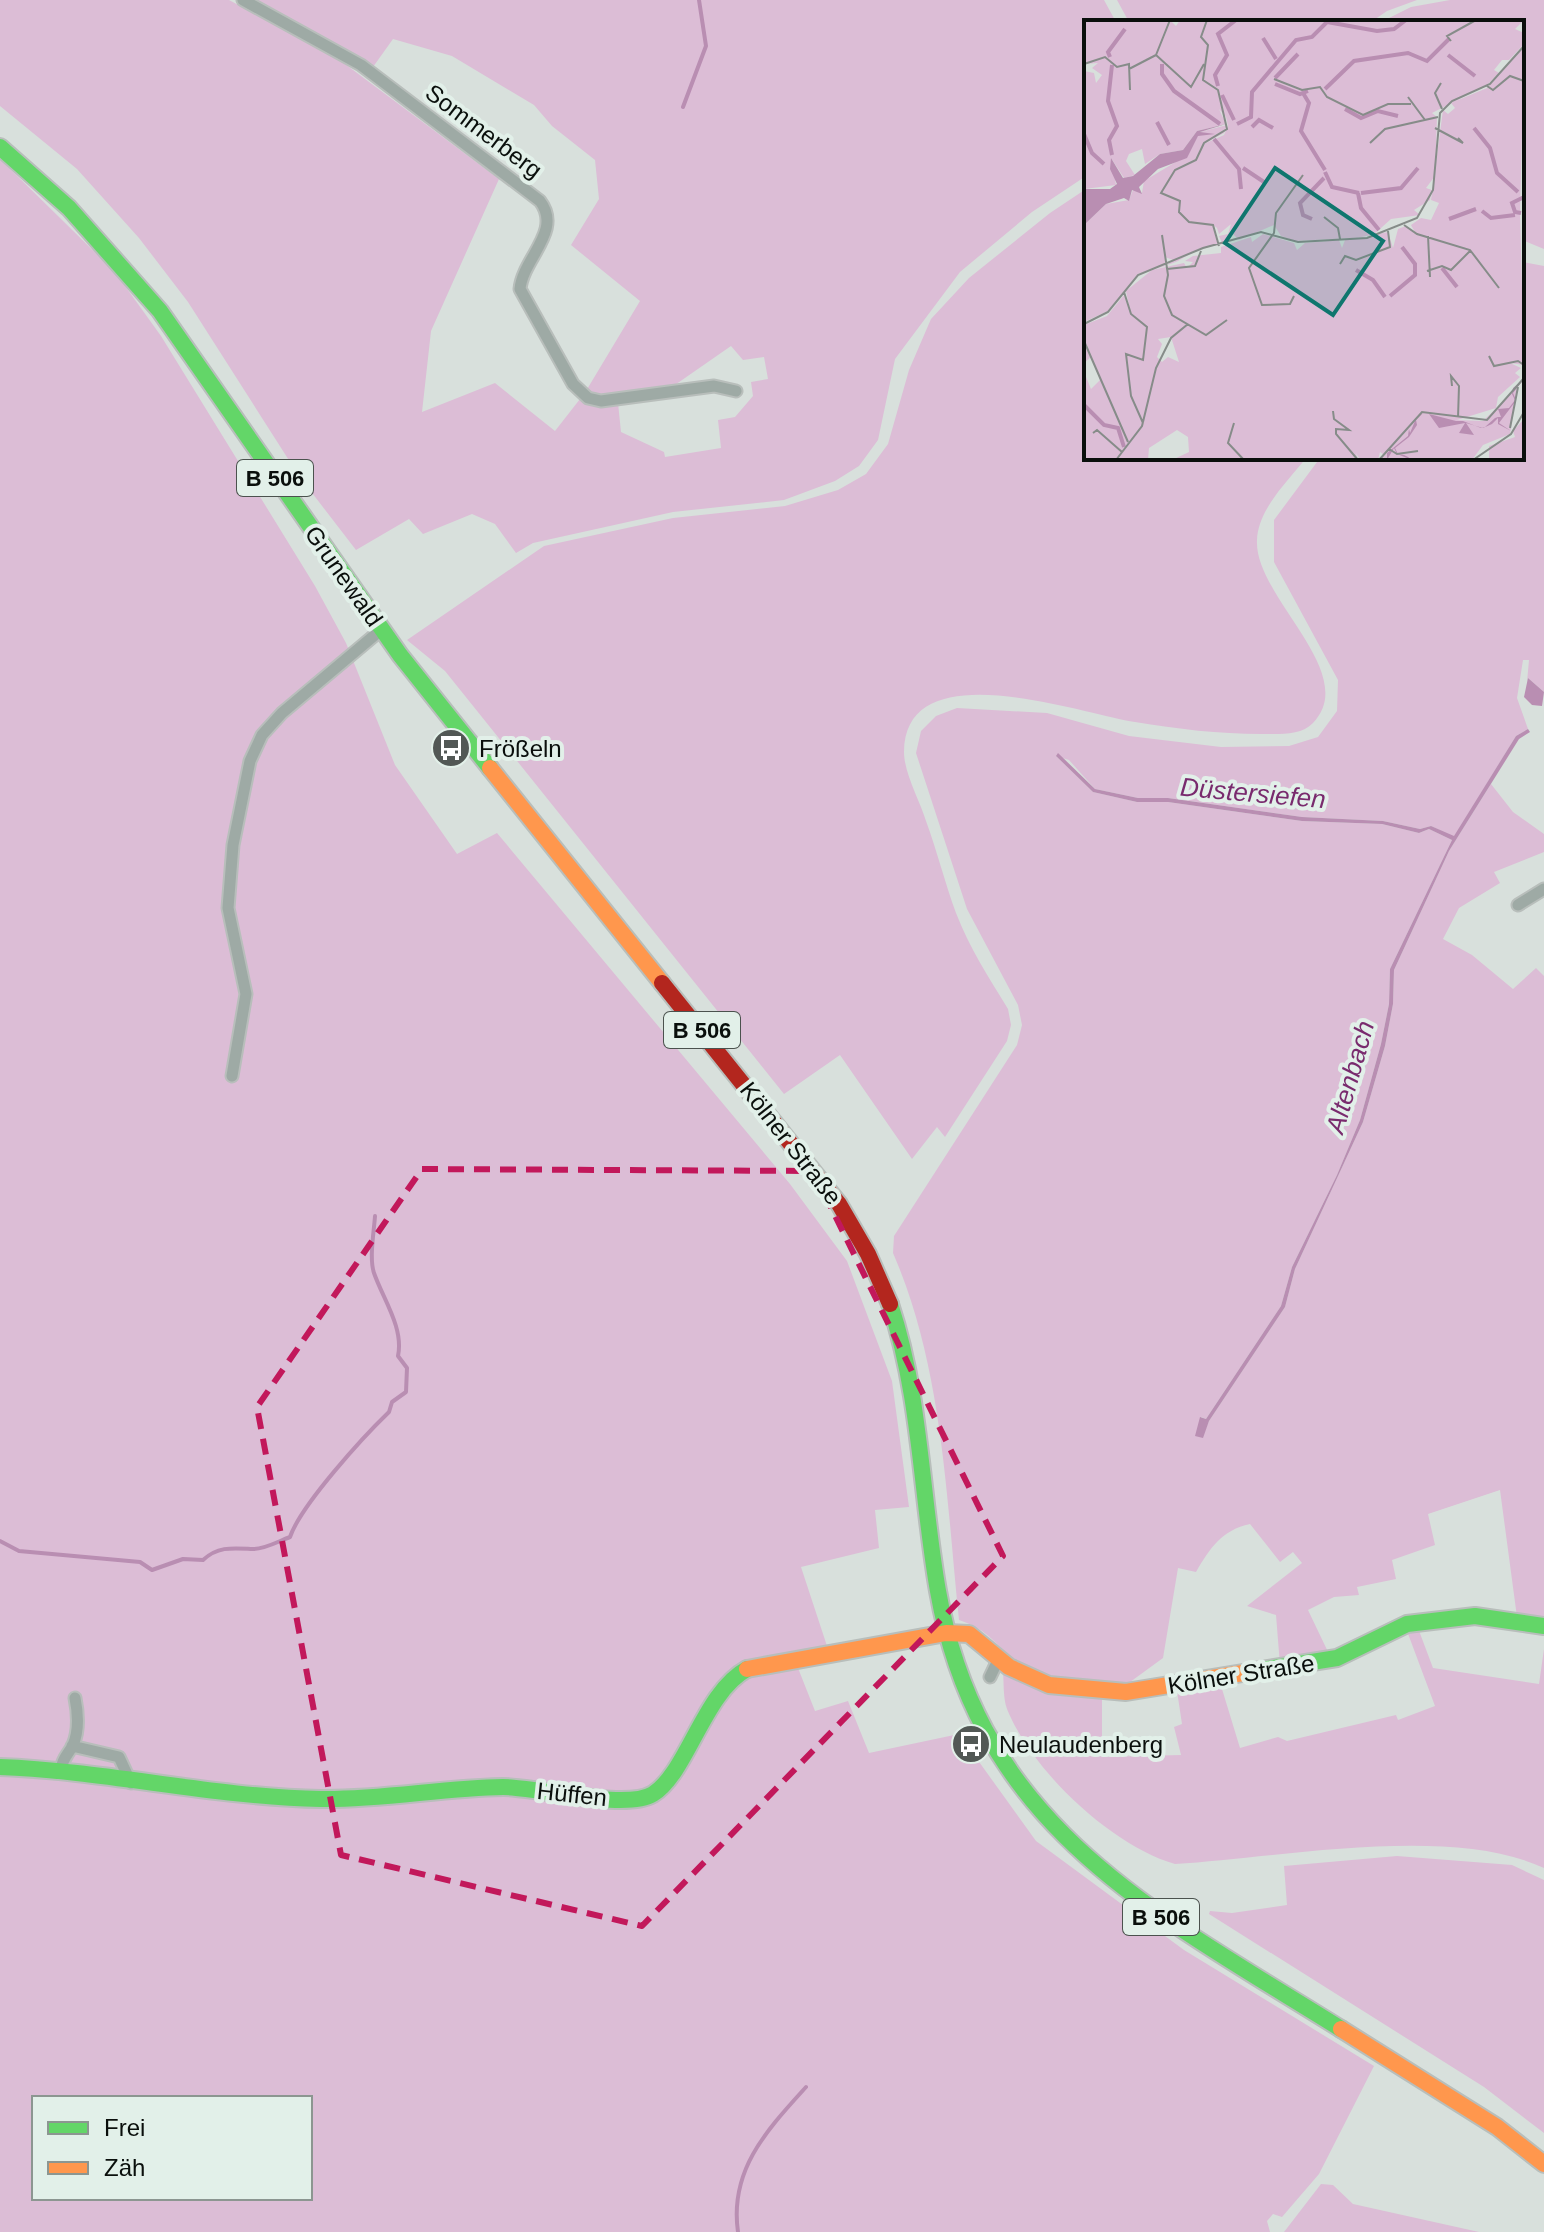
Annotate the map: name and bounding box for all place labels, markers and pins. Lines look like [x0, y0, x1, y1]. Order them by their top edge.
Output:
bus stop icon: Frößeln [430, 727, 472, 769]
place label: Frößeln [479, 735, 562, 762]
bus stop icon: Neulaudenberg [950, 1723, 992, 1765]
place label: Neulaudenberg [999, 1731, 1163, 1758]

